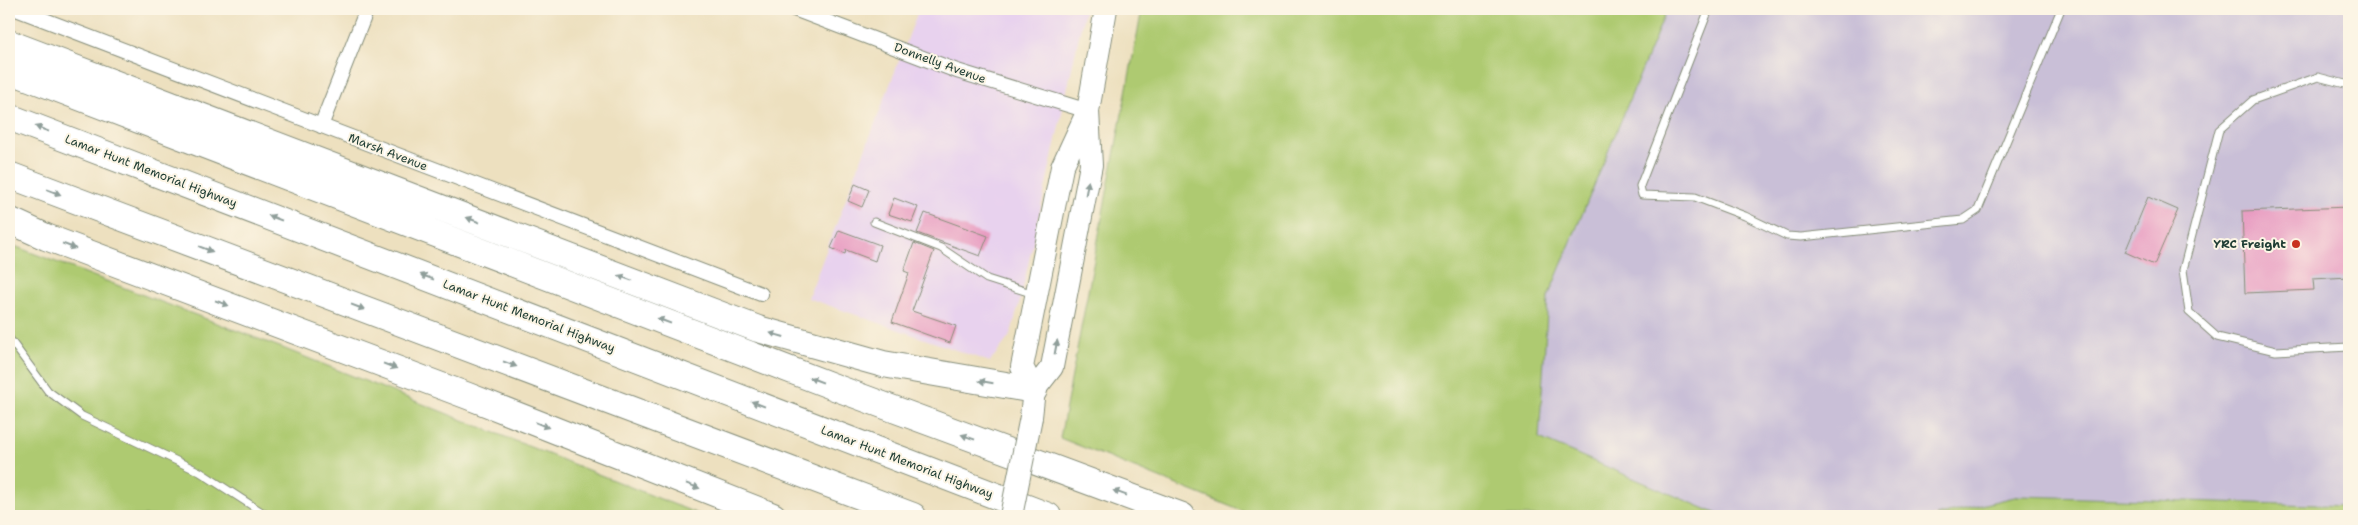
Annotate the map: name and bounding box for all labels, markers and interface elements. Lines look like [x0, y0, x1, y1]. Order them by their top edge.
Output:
street label: Donnelly Avenue [892, 39, 988, 87]
one-way arrow [34, 125, 49, 132]
street label: Marsh Avenue [346, 130, 430, 175]
street label: Lamar Hunt Memorial Highway [63, 131, 240, 211]
one-way arrow [1083, 180, 1091, 195]
one-way arrow [47, 189, 62, 196]
one-way arrow [267, 214, 282, 222]
one-way arrow [465, 216, 480, 224]
place label: YRC Freight [2213, 236, 2286, 252]
marker: YRC Freight [2290, 238, 2302, 250]
one-way arrow [62, 243, 77, 250]
one-way arrow [199, 246, 214, 253]
one-way arrow [420, 272, 434, 280]
one-way arrow [617, 274, 632, 281]
street label: Lamar Hunt Memorial Highway [441, 276, 618, 356]
one-way arrow [214, 300, 229, 307]
one-way arrow [351, 304, 366, 311]
one-way arrow [657, 317, 671, 325]
one-way arrow [769, 330, 784, 338]
one-way arrow [1052, 339, 1060, 355]
one-way arrow [503, 361, 518, 368]
one-way arrow [383, 363, 397, 371]
one-way arrow [808, 376, 823, 383]
one-way arrow [978, 378, 994, 386]
one-way arrow [750, 400, 765, 408]
one-way arrow [534, 422, 549, 430]
street label: Lamar Hunt Memorial Highway [819, 422, 996, 502]
one-way arrow [960, 433, 975, 441]
one-way arrow [686, 482, 701, 490]
one-way arrow [1112, 489, 1127, 497]

